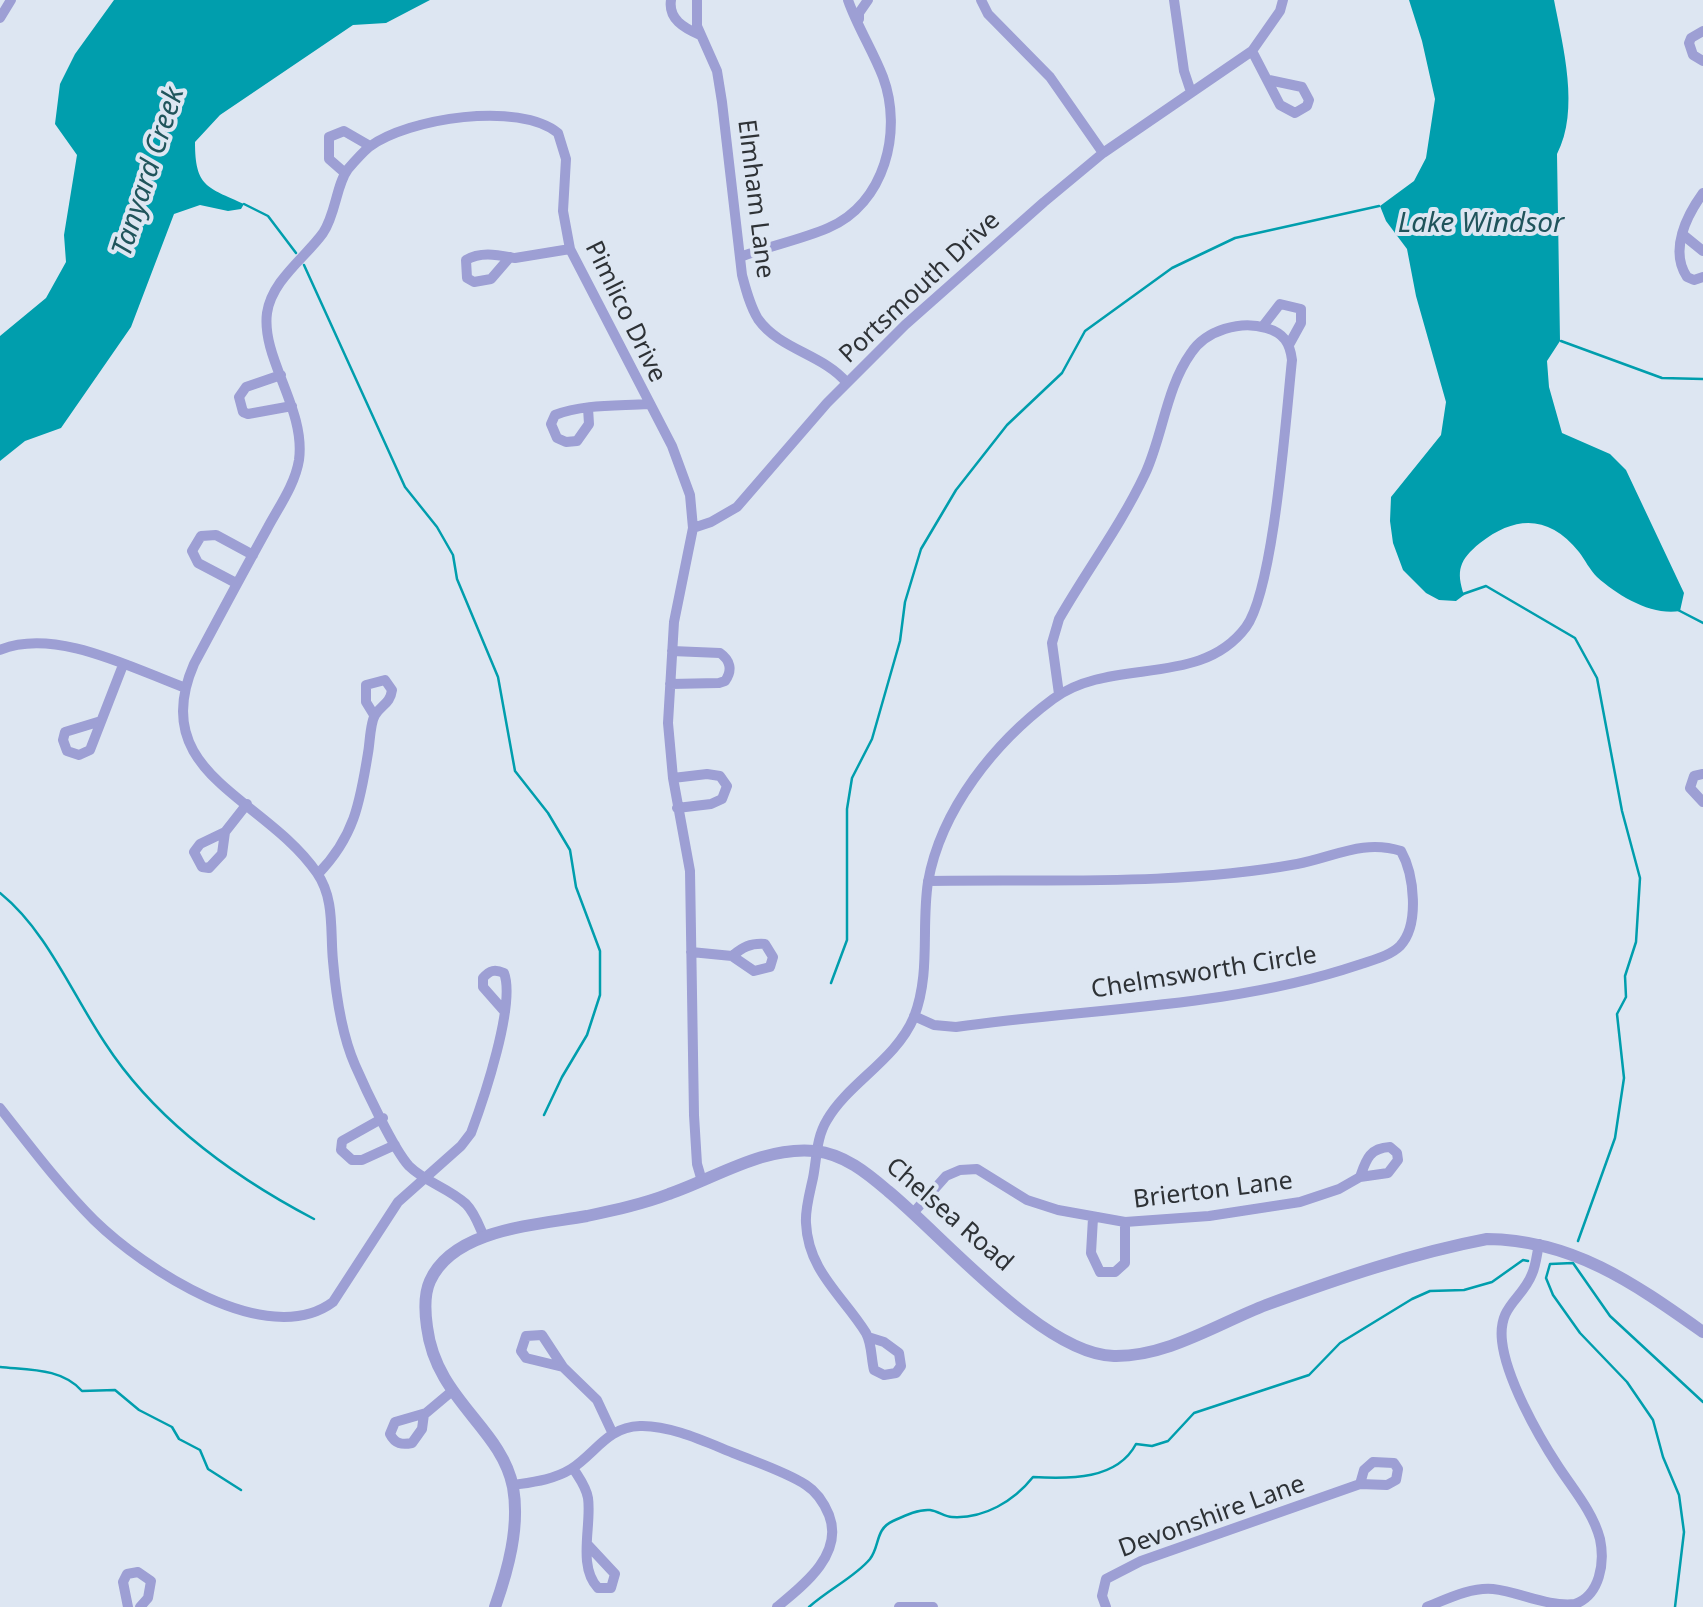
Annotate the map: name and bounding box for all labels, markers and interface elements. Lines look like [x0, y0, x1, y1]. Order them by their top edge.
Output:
water label: Tanyard Creek [106, 83, 192, 261]
street label: Elmham Lane [730, 118, 780, 280]
street label: Portsmouth Drive [834, 206, 1006, 370]
water label: Lake Windsor [1398, 207, 1564, 241]
street label: Pimlico Drive [578, 237, 672, 387]
street label: Chelmsworth Circle [1089, 940, 1319, 1006]
street label: Chelsea Road [879, 1152, 1019, 1278]
street label: Brierton Lane [1132, 1166, 1294, 1216]
street label: Devonshire Lane [1115, 1469, 1309, 1565]

